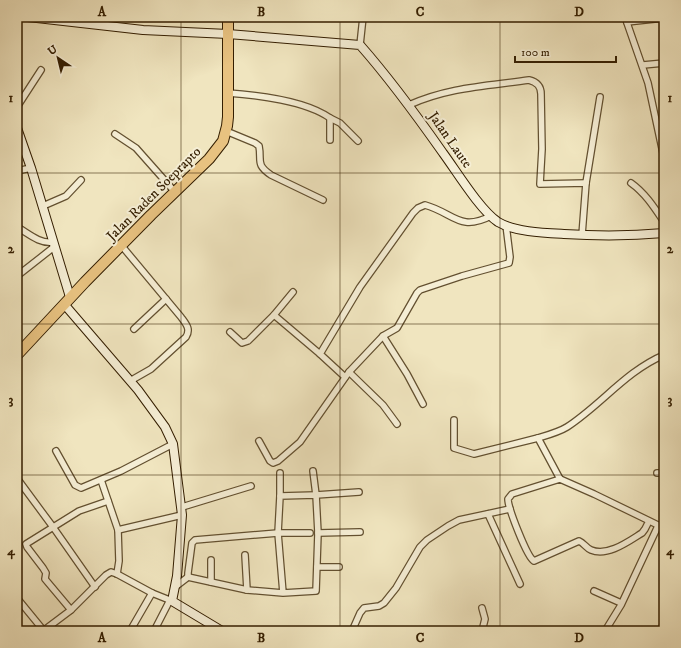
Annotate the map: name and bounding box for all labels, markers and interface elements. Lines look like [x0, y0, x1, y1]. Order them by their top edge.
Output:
text: A [97, 4, 107, 20]
text: B [257, 4, 265, 20]
text: C [416, 4, 425, 20]
text: D [574, 4, 584, 20]
north arrow [38, 38, 78, 78]
scale bar [515, 38, 616, 64]
text: U [45, 42, 61, 59]
text: 100 m [521, 45, 550, 60]
text: 1 [9, 90, 14, 106]
text: 1 [668, 90, 673, 106]
street label: Jalan Laute [423, 107, 476, 172]
street label: Jalan Raden Soeprapto [102, 143, 205, 246]
text: 2 [8, 241, 15, 257]
text: 2 [667, 241, 674, 257]
text: 3 [9, 392, 14, 408]
text: 3 [668, 392, 673, 408]
text: 4 [6, 543, 15, 560]
text: 4 [665, 543, 674, 560]
text: A [97, 630, 107, 646]
text: B [257, 630, 265, 646]
text: C [416, 630, 425, 646]
text: D [574, 630, 584, 646]

